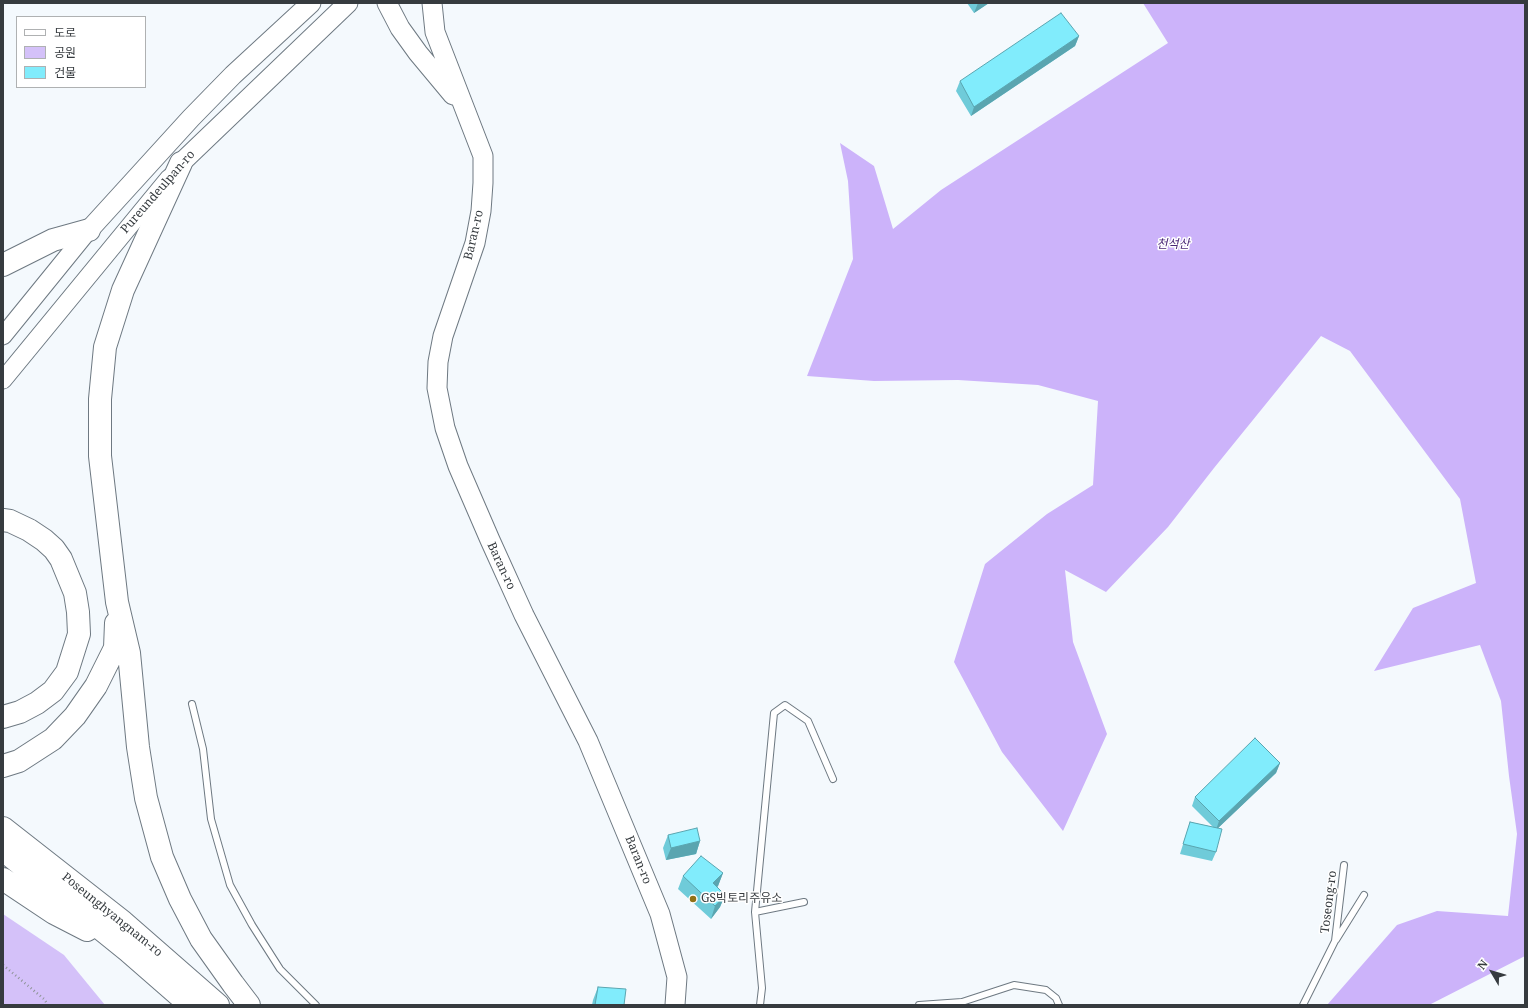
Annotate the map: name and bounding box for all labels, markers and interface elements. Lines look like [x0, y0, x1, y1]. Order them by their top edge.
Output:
legend [16, 16, 146, 88]
text: 도로 [54, 24, 76, 41]
text: 공원 [54, 44, 76, 61]
text: 건물 [54, 64, 76, 81]
street label: Pureundeulpan-ro [118, 147, 198, 237]
street label: Baran-ro [461, 209, 487, 261]
park label: 천석산 [1156, 238, 1190, 252]
street label: Baran-ro [484, 540, 518, 592]
street label: Baran-ro [622, 834, 654, 886]
street label: Poseunghyangnam-ro [59, 870, 165, 960]
street label: Toseong-ro [1318, 870, 1340, 934]
place label: GS빅토리주유소 [701, 892, 782, 906]
marker: GS빅토리주유소 [688, 894, 698, 904]
north arrow [1472, 952, 1512, 992]
text: N [1474, 956, 1491, 972]

